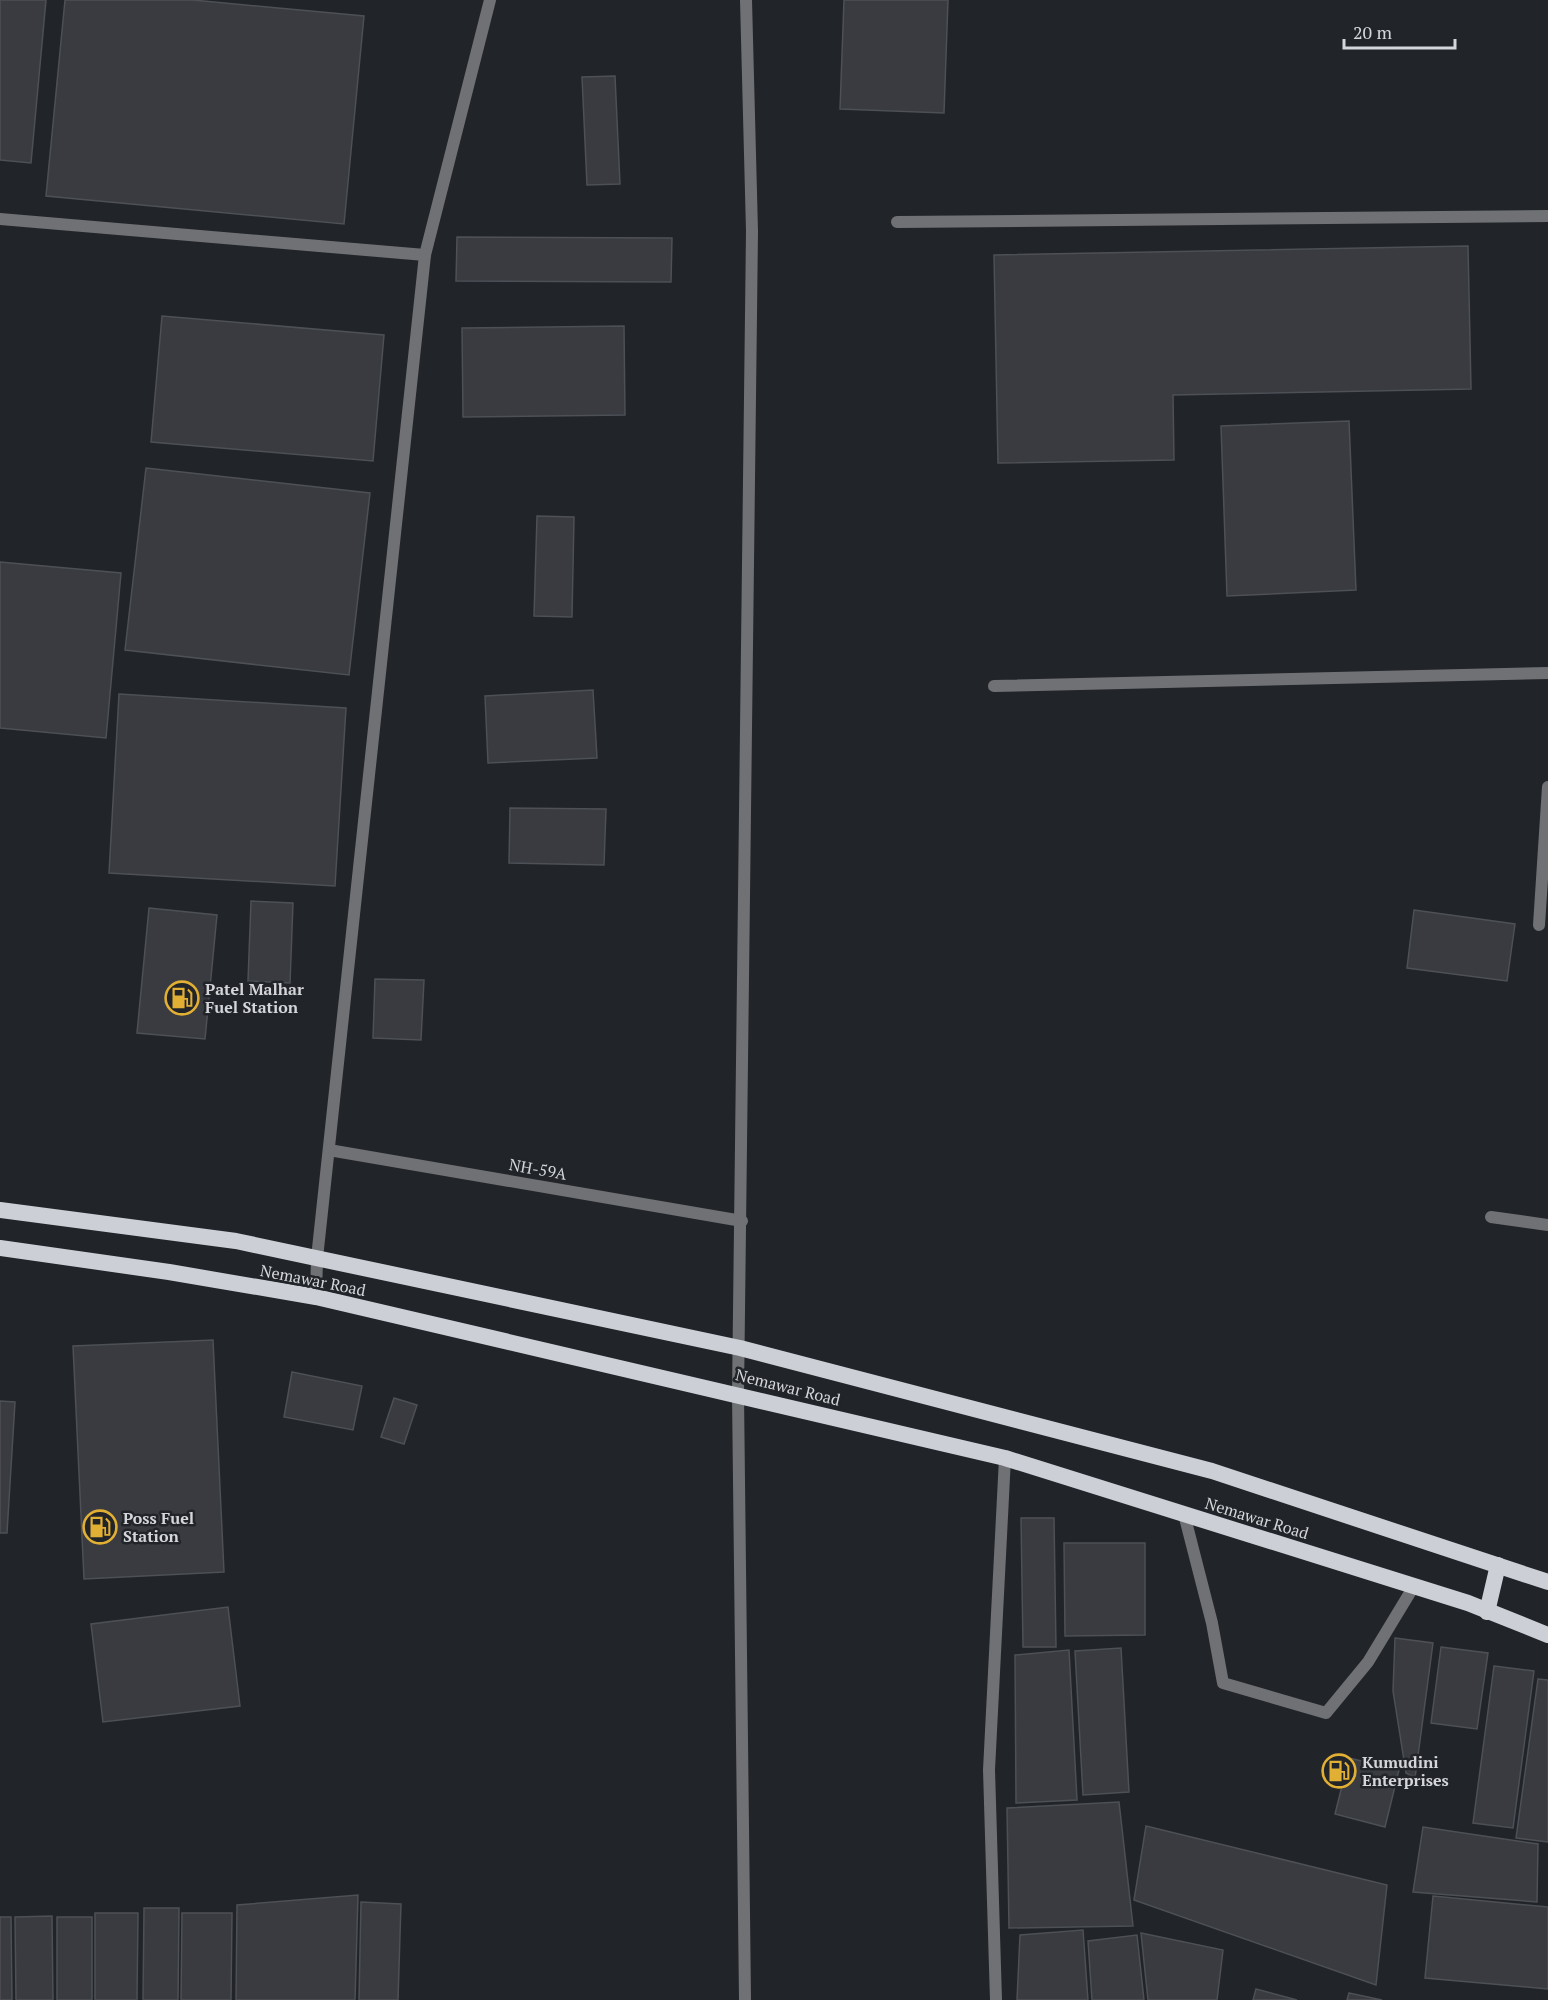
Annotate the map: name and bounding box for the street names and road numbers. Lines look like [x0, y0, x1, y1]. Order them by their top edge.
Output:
street label: NH-59A [507, 1153, 569, 1185]
street label: Nemawar Road [258, 1259, 368, 1301]
street label: Nemawar Road [733, 1363, 843, 1411]
street label: Nemawar Road [1203, 1492, 1312, 1544]

